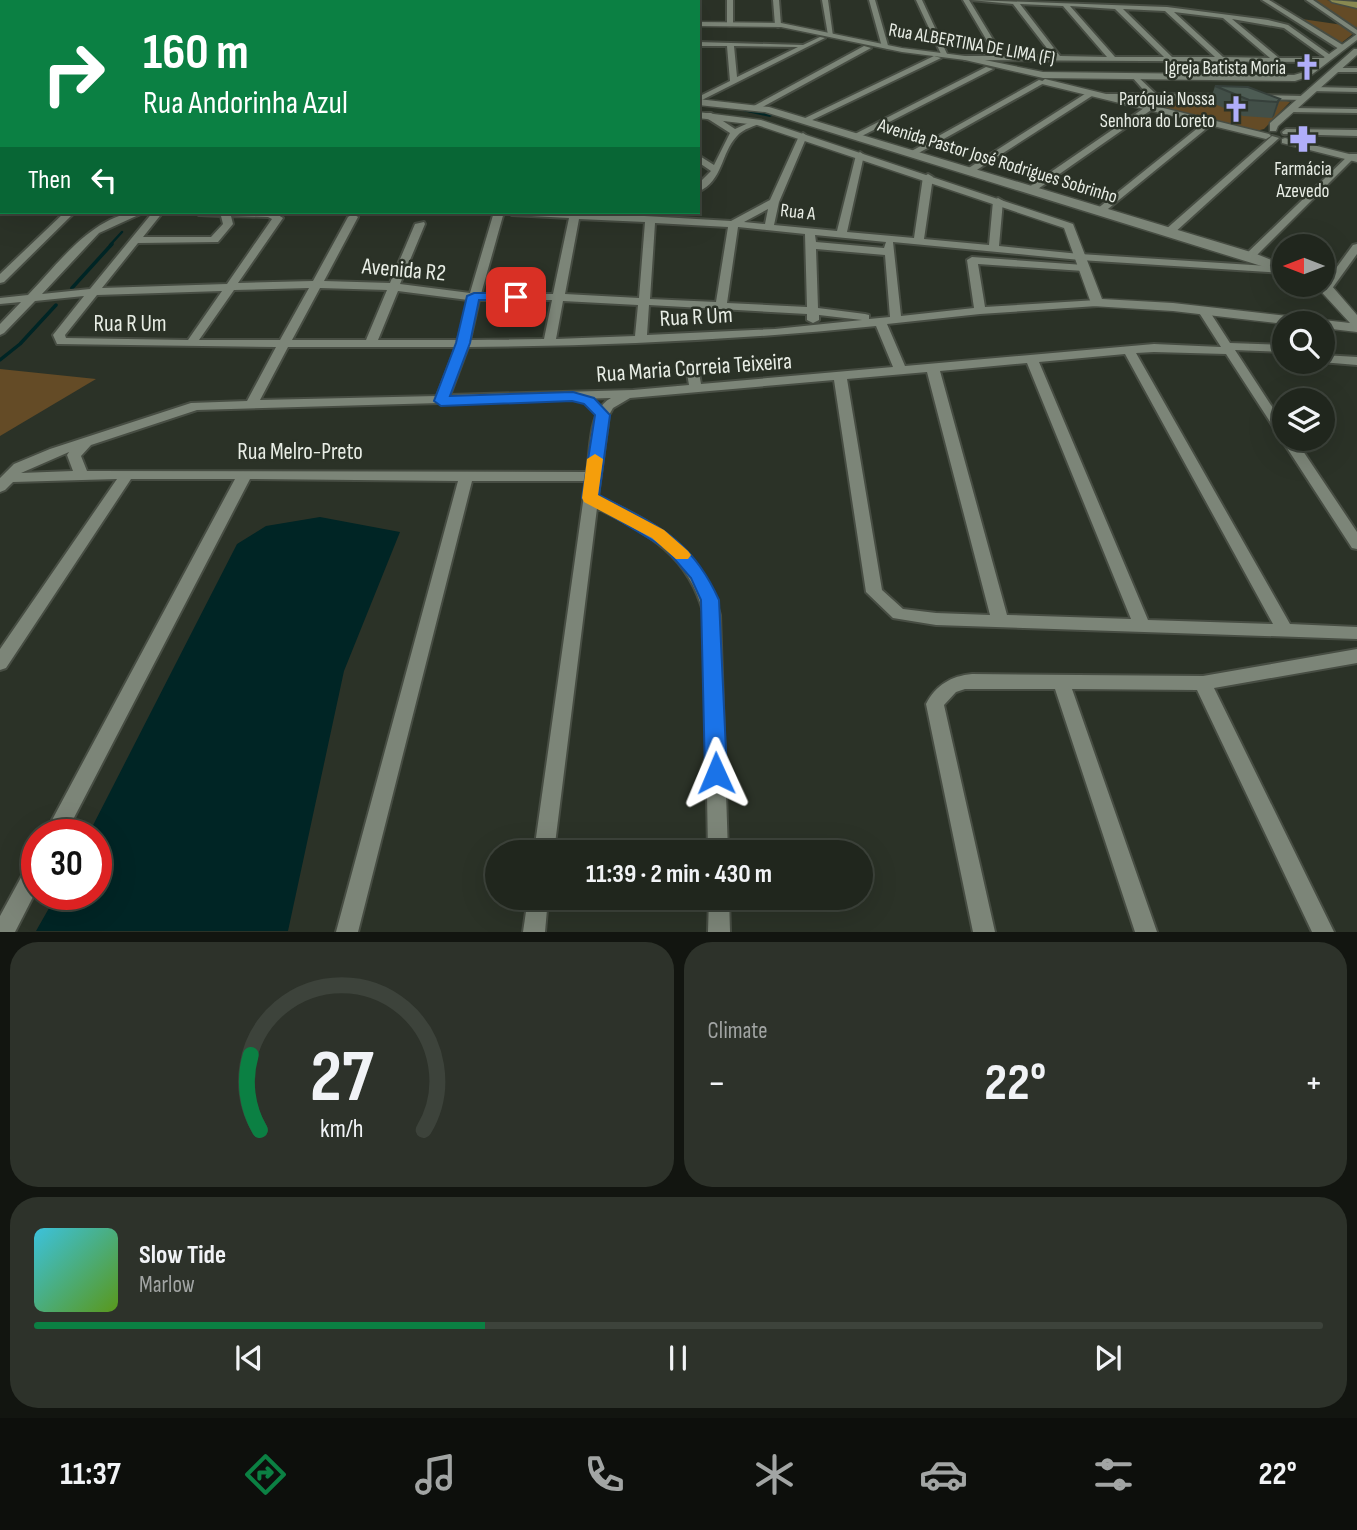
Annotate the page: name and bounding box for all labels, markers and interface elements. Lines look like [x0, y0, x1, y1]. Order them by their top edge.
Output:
street label: Rua ALBERTINA DE LIMA (F) [887, 19, 1057, 70]
text: 160 m [143, 24, 249, 83]
icon: right [28, 28, 119, 119]
church icon: Igreja Batista Moria [1292, 52, 1322, 82]
place label: Igreja Batista Moria [1165, 57, 1286, 80]
text: Rua Andorinha Azul [143, 84, 348, 123]
place label: Paróquia Nossa Senhora do Loreto [1100, 88, 1215, 133]
church icon: Paróquia Nossa Senhora do Loreto [1221, 94, 1251, 124]
street label: Avenida Pastor José Rodrigues Sobrinho [874, 114, 1120, 209]
pharmacy icon: Farmácia Azevedo [1288, 124, 1318, 154]
place label: Farmácia Azevedo [1274, 158, 1332, 203]
icon: left [85, 161, 123, 199]
text: Then [28, 165, 71, 196]
street label: Rua A [779, 199, 817, 226]
north arrow [1272, 234, 1335, 298]
map controls [1272, 234, 1335, 451]
street label: Avenida R2 [360, 252, 447, 288]
pin [486, 267, 546, 327]
icon: arrive [497, 278, 535, 316]
street label: Rua R Um [659, 301, 733, 333]
street label: Rua R Um [93, 310, 167, 338]
button: search [1272, 311, 1335, 374]
street label: Rua Maria Correia Teixeira [595, 347, 793, 389]
button: layers [1272, 388, 1335, 451]
street label: Rua Melro-Preto [237, 438, 363, 466]
position arrow [679, 736, 753, 810]
speed limit sign: 30 [21, 819, 112, 910]
text: 11:39 · 2 min · 430 m [586, 859, 772, 890]
text: Climate [708, 1017, 767, 1045]
text: 27 [310, 1035, 374, 1123]
text: 22° [984, 1052, 1046, 1115]
text: − [708, 1061, 726, 1106]
text: + [1304, 1061, 1323, 1106]
text: km/h [320, 1114, 363, 1145]
text: Slow Tide [139, 1240, 226, 1271]
text: Marlow [139, 1271, 195, 1299]
icon: previous [230, 1339, 268, 1377]
icon: pause [659, 1339, 697, 1377]
icon: next [1089, 1339, 1127, 1377]
icon: directions [241, 1450, 290, 1499]
icon: music [411, 1450, 460, 1499]
icon: phone [580, 1450, 629, 1499]
icon: climate [750, 1450, 799, 1499]
icon: car [919, 1450, 968, 1499]
icon: filters [1089, 1450, 1138, 1499]
text: 11:37 [60, 1455, 121, 1494]
text: 22° [1259, 1455, 1297, 1494]

